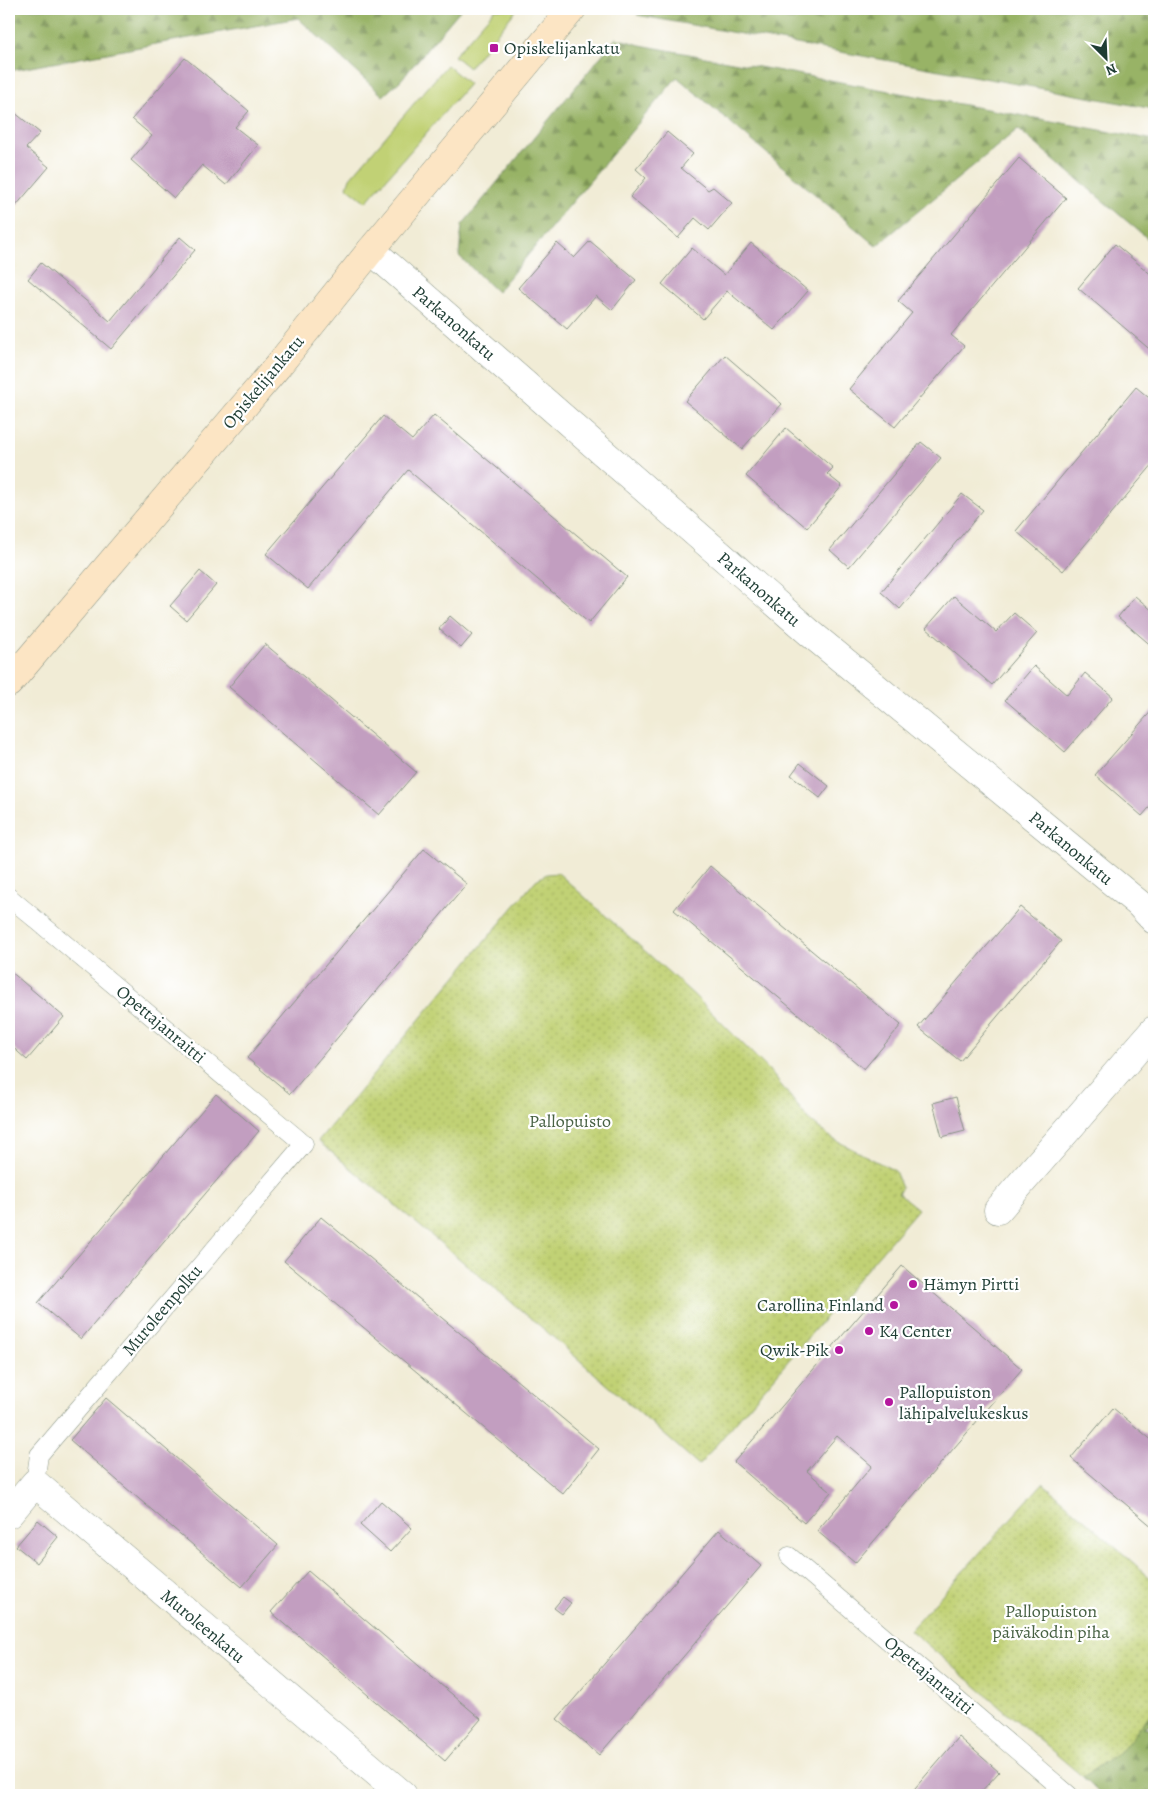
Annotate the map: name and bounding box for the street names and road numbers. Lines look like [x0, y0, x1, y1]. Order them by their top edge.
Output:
street label: Parkanonkatu [407, 280, 501, 366]
street label: Opiskelijankatu [217, 330, 310, 434]
street label: Parkanonkatu [712, 546, 806, 632]
street label: Parkanonkatu [1024, 806, 1118, 891]
street label: Opettajanraitti [111, 979, 211, 1069]
street label: Muroleenpolku [117, 1259, 207, 1361]
street label: Muroleenkatu [156, 1584, 250, 1669]
street label: Opettajanraitti [879, 1630, 979, 1720]

